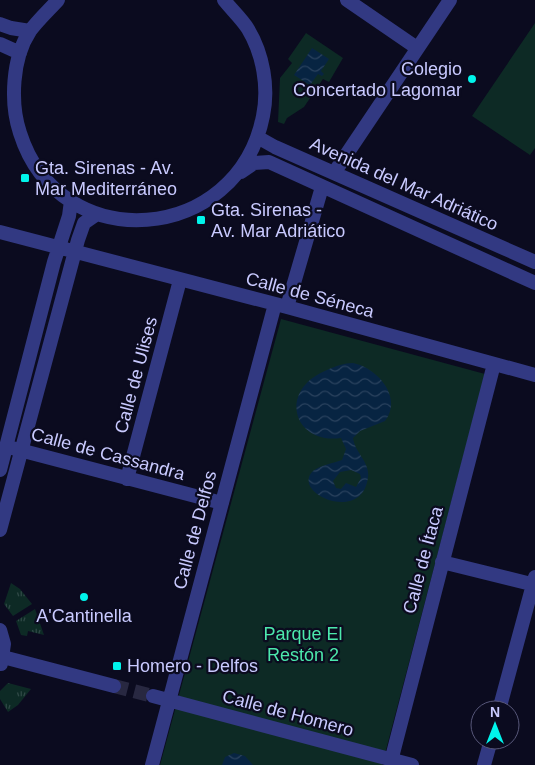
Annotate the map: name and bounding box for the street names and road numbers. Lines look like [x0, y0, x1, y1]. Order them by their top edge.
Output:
street label: Avenida del Mar Adriático [307, 133, 501, 235]
street label: Calle de Séneca [244, 268, 377, 322]
street label: Calle de Ulises [111, 314, 161, 436]
street label: Calle de Cassandra [29, 424, 188, 484]
street label: Calle de Delfos [170, 468, 220, 592]
street label: Calle de Ítaca [399, 503, 447, 616]
street label: Calle de Homero [220, 686, 356, 740]

